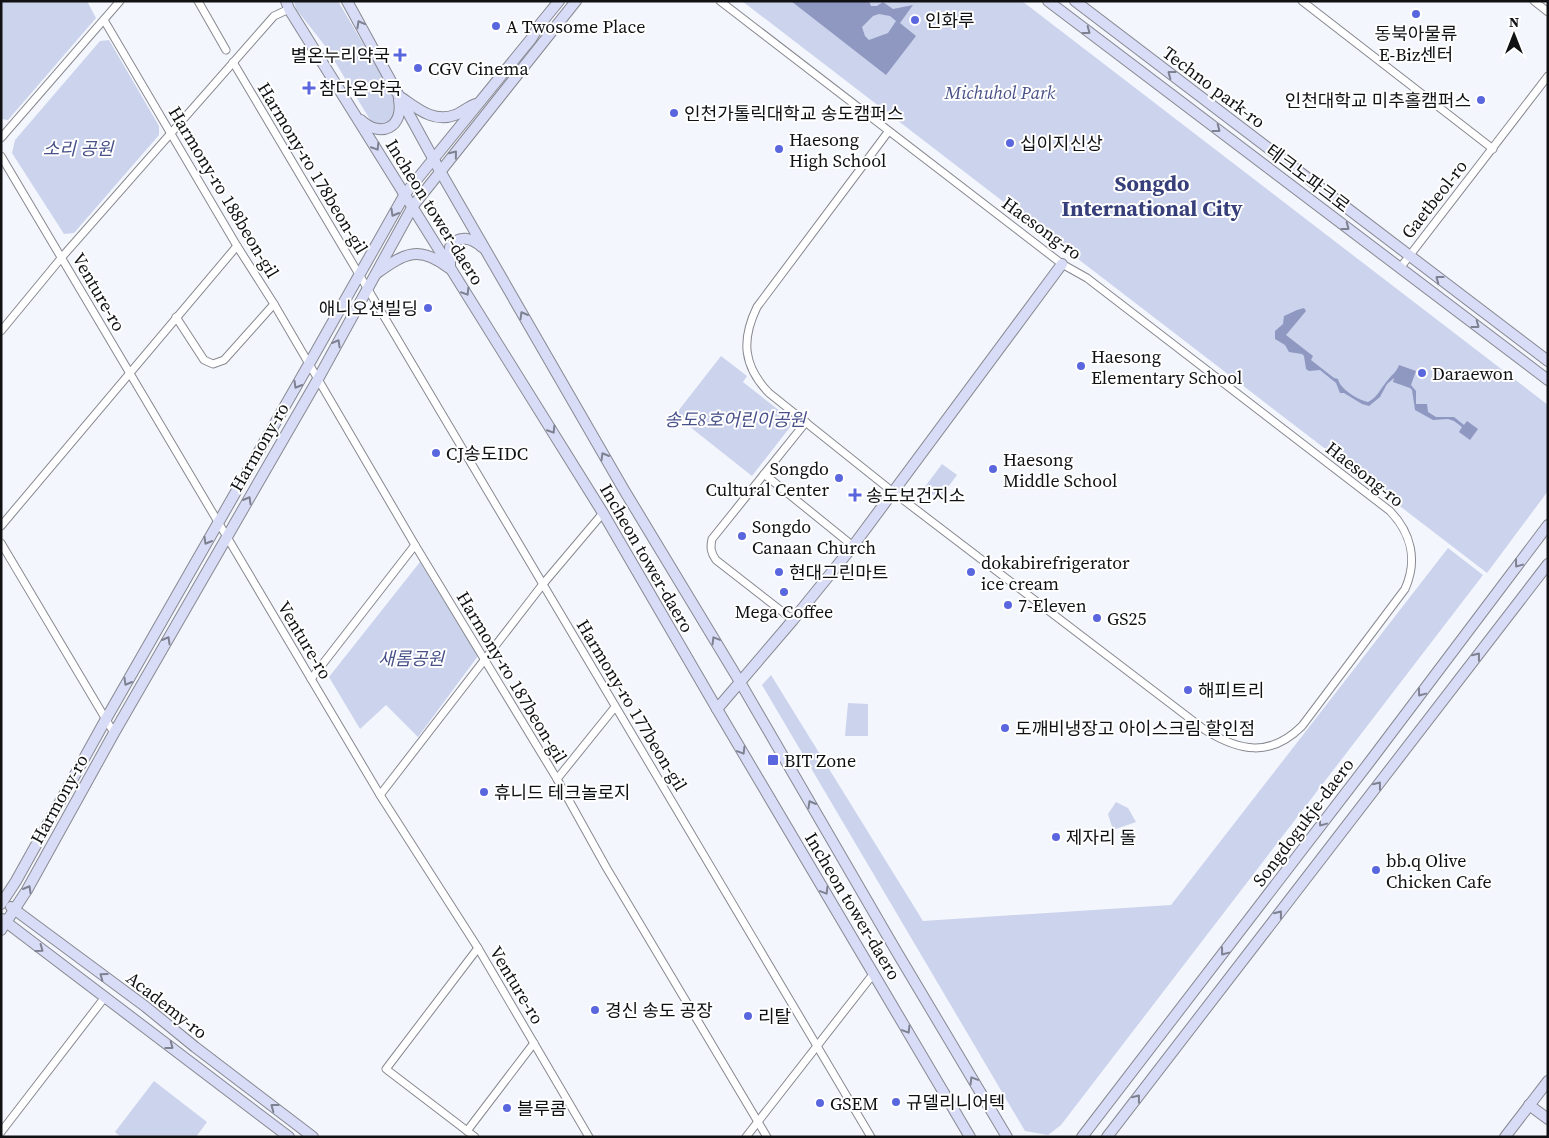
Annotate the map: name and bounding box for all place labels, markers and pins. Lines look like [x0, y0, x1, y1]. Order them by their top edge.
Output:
place label: 인화루 [925, 8, 975, 33]
marker: 동북아물류 E-Biz센터 [1410, 8, 1422, 20]
place label: A Twosome Place [506, 14, 645, 39]
marker: 인화루 [909, 14, 921, 26]
marker: A Twosome Place [490, 20, 502, 32]
place label: 동북아물류 E-Biz센터 [1375, 21, 1457, 67]
place label: 별온누리약국 [291, 43, 390, 68]
marker: 별온누리약국 [394, 49, 406, 61]
place label: CGV Cinema [428, 56, 530, 81]
marker: CGV Cinema [412, 62, 424, 74]
place label: 참다온약국 [319, 76, 402, 101]
marker: 참다온약국 [303, 82, 315, 94]
place label: 인천대학교 미추홀캠퍼스 [1285, 88, 1471, 113]
marker: 인천대학교 미추홀캠퍼스 [1475, 94, 1487, 106]
place label: 인천가톨릭대학교 송도캠퍼스 [684, 101, 903, 126]
marker: 인천가톨릭대학교 송도캠퍼스 [668, 107, 680, 119]
place label: Haesong High School [789, 127, 886, 173]
place label: 십이지신상 [1020, 131, 1103, 156]
marker: 십이지신상 [1004, 137, 1016, 149]
marker: Haesong High School [773, 143, 785, 155]
place label: 애니오션빌딩 [319, 296, 418, 321]
marker: 애니오션빌딩 [422, 302, 434, 314]
place label: Haesong Elementary School [1091, 344, 1242, 390]
marker: Haesong Elementary School [1075, 360, 1087, 372]
place label: Daraewon [1432, 361, 1514, 386]
marker: Daraewon [1416, 367, 1428, 379]
place label: CJ송도IDC [446, 441, 528, 466]
marker: CJ송도IDC [430, 447, 442, 459]
place label: Haesong Middle School [1003, 447, 1117, 493]
place label: Songdo Cultural Center [705, 456, 829, 502]
marker: Haesong Middle School [987, 463, 999, 475]
marker: Songdo Cultural Center [833, 472, 845, 484]
place label: 송도보건지소 [866, 483, 965, 508]
marker: 송도보건지소 [848, 488, 862, 502]
place label: Songdo Canaan Church [752, 514, 876, 560]
marker: Songdo Canaan Church [736, 530, 748, 542]
place label: dokabirefrigerator ice cream [981, 550, 1130, 596]
place label: 현대그린마트 [789, 560, 888, 585]
marker: 현대그린마트 [773, 566, 785, 578]
marker: dokabirefrigerator ice cream [965, 566, 977, 578]
marker: Mega Coffee [778, 586, 790, 598]
place label: 7-Eleven [1018, 593, 1087, 618]
place label: Mega Coffee [735, 599, 833, 624]
marker: 7-Eleven [1002, 599, 1014, 611]
place label: GS25 [1107, 606, 1147, 631]
marker: GS25 [1091, 612, 1103, 624]
place label: 해피트리 [1198, 678, 1264, 703]
marker: 해피트리 [1182, 684, 1194, 696]
place label: 도깨비냉장고 아이스크림 할인점 [1015, 716, 1255, 741]
marker: 도깨비냉장고 아이스크림 할인점 [999, 722, 1011, 734]
place label: BIT Zone [784, 748, 856, 773]
marker: BIT Zone [766, 753, 780, 767]
place label: 휴니드 테크놀로지 [494, 780, 631, 805]
marker: 휴니드 테크놀로지 [478, 786, 490, 798]
place label: 제자리 돌 [1066, 825, 1136, 850]
marker: 제자리 돌 [1050, 831, 1062, 843]
place label: bb.q Olive Chicken Cafe [1386, 848, 1492, 894]
marker: bb.q Olive Chicken Cafe [1370, 864, 1382, 876]
place label: 경신 송도 공장 [605, 998, 713, 1023]
marker: 경신 송도 공장 [589, 1004, 601, 1016]
place label: 리탈 [758, 1004, 791, 1029]
marker: 리탈 [742, 1010, 754, 1022]
place label: 규델리니어텍 [906, 1090, 1005, 1115]
place label: GSEM [830, 1091, 878, 1116]
place label: 블루콤 [517, 1096, 567, 1121]
marker: 규델리니어텍 [890, 1096, 902, 1108]
marker: GSEM [814, 1097, 826, 1109]
marker: 블루콤 [501, 1102, 513, 1114]

